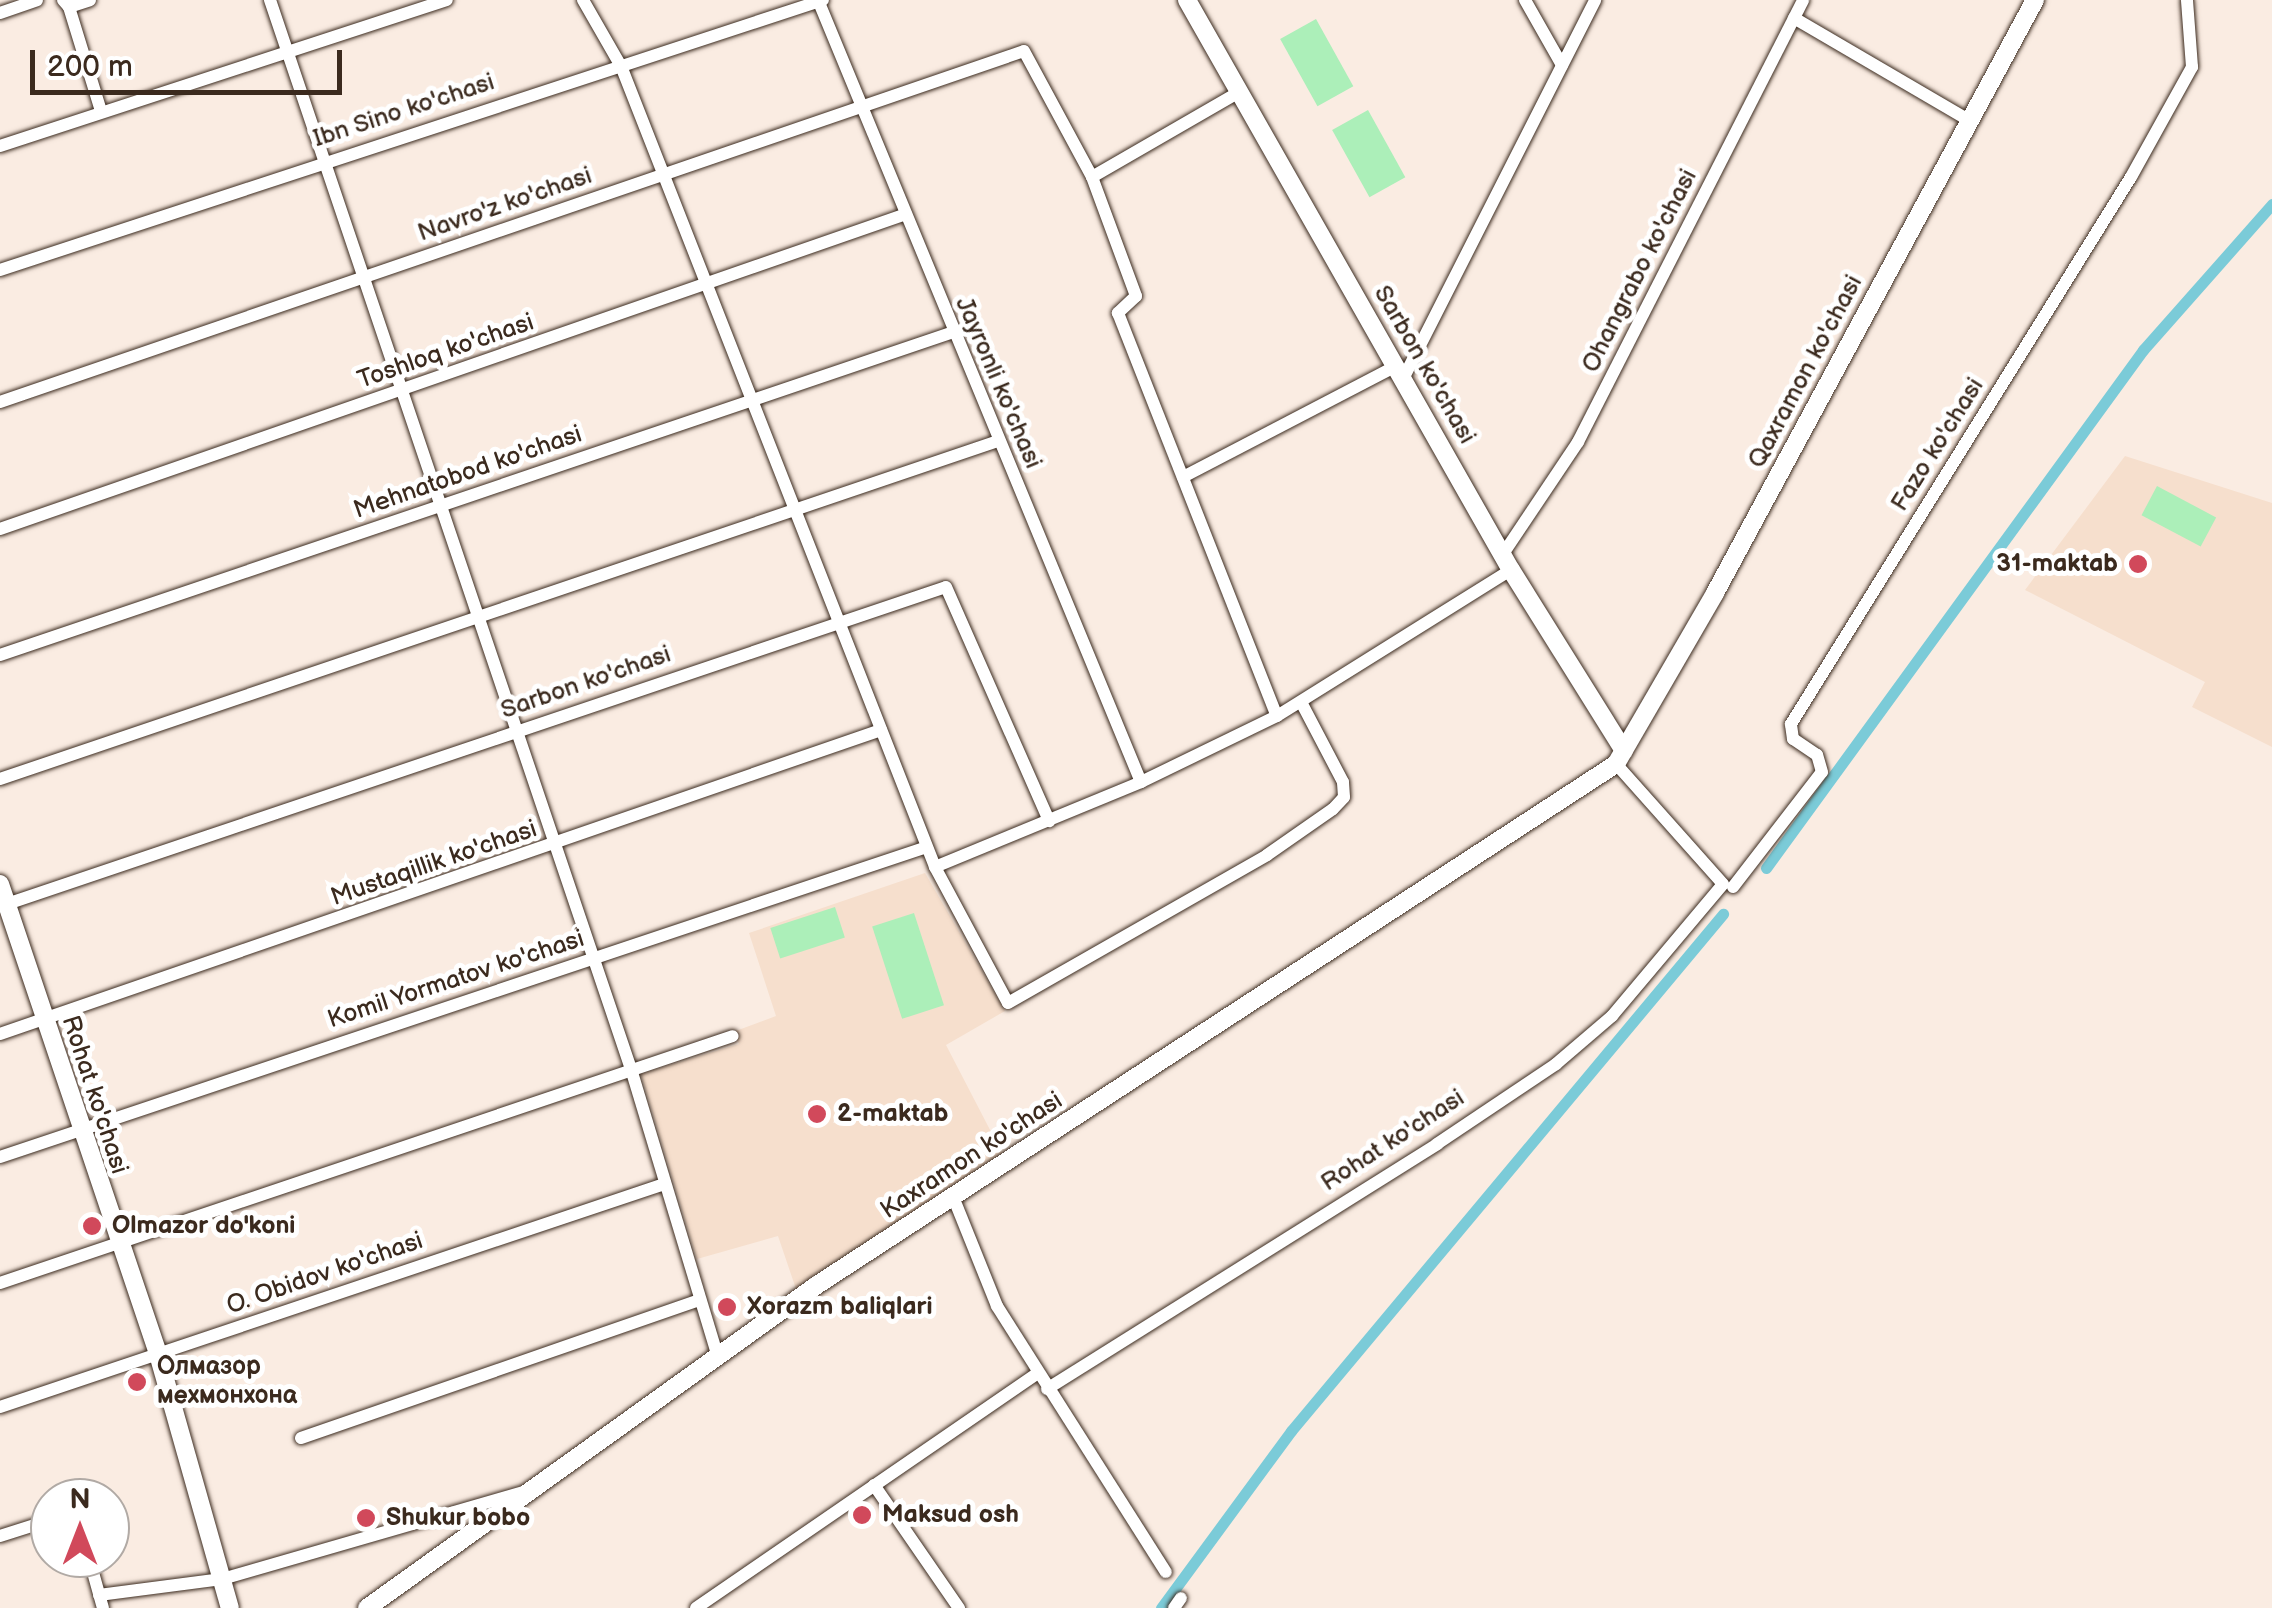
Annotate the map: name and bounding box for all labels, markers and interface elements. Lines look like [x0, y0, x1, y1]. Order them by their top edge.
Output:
scale bar [35, 30, 348, 92]
text: 200 m [47, 49, 133, 85]
street label: Ibn Sino ko'chasi [309, 68, 499, 154]
street label: Navro'z ko'chasi [414, 161, 596, 249]
street label: Ohangrabo ko'chasi [1576, 165, 1704, 377]
street label: Qaxramon ko'chasi [1743, 270, 1869, 474]
street label: Sarbon ko'chasi [1367, 281, 1481, 449]
street label: Jayronli ko'chasi [948, 293, 1048, 473]
street label: Toshloq ko'chasi [354, 308, 538, 396]
street label: Fazo ko'chasi [1885, 373, 1991, 517]
street label: Mehnatobod ko'chasi [350, 420, 586, 526]
place label: 31-maktab [1996, 549, 2118, 579]
marker: 31-maktab [2127, 553, 2149, 575]
street label: Sarbon ko'chasi [497, 640, 675, 726]
street label: Mustaqillik ko'chasi [327, 815, 541, 913]
street label: Komil Yormatov ko'chasi [323, 924, 589, 1036]
street label: Rohat ko'chasi [54, 1012, 134, 1178]
street label: Rohat ko'chasi [1316, 1084, 1470, 1198]
street label: Kaxramon ko'chasi [876, 1086, 1068, 1226]
place label: 2-maktab [837, 1099, 948, 1129]
marker: 2-maktab [806, 1103, 828, 1125]
place label: Olmazor do'koni [112, 1211, 295, 1241]
marker: Olmazor do'koni [81, 1215, 103, 1237]
street label: O. Obidov ko'chasi [223, 1226, 427, 1322]
place label: Xorazm baliqlari [747, 1292, 933, 1322]
marker: Xorazm baliqlari [716, 1296, 738, 1318]
place label: Олмазор мехмонхона [157, 1353, 297, 1412]
marker: Олмазор мехмонхона [126, 1371, 148, 1393]
north arrow [30, 1478, 130, 1578]
text: N [69, 1483, 91, 1516]
place label: Maksud osh [882, 1500, 1019, 1530]
place label: Shukur bobo [386, 1503, 530, 1533]
marker: Maksud osh [851, 1504, 873, 1526]
marker: Shukur bobo [355, 1507, 377, 1529]

